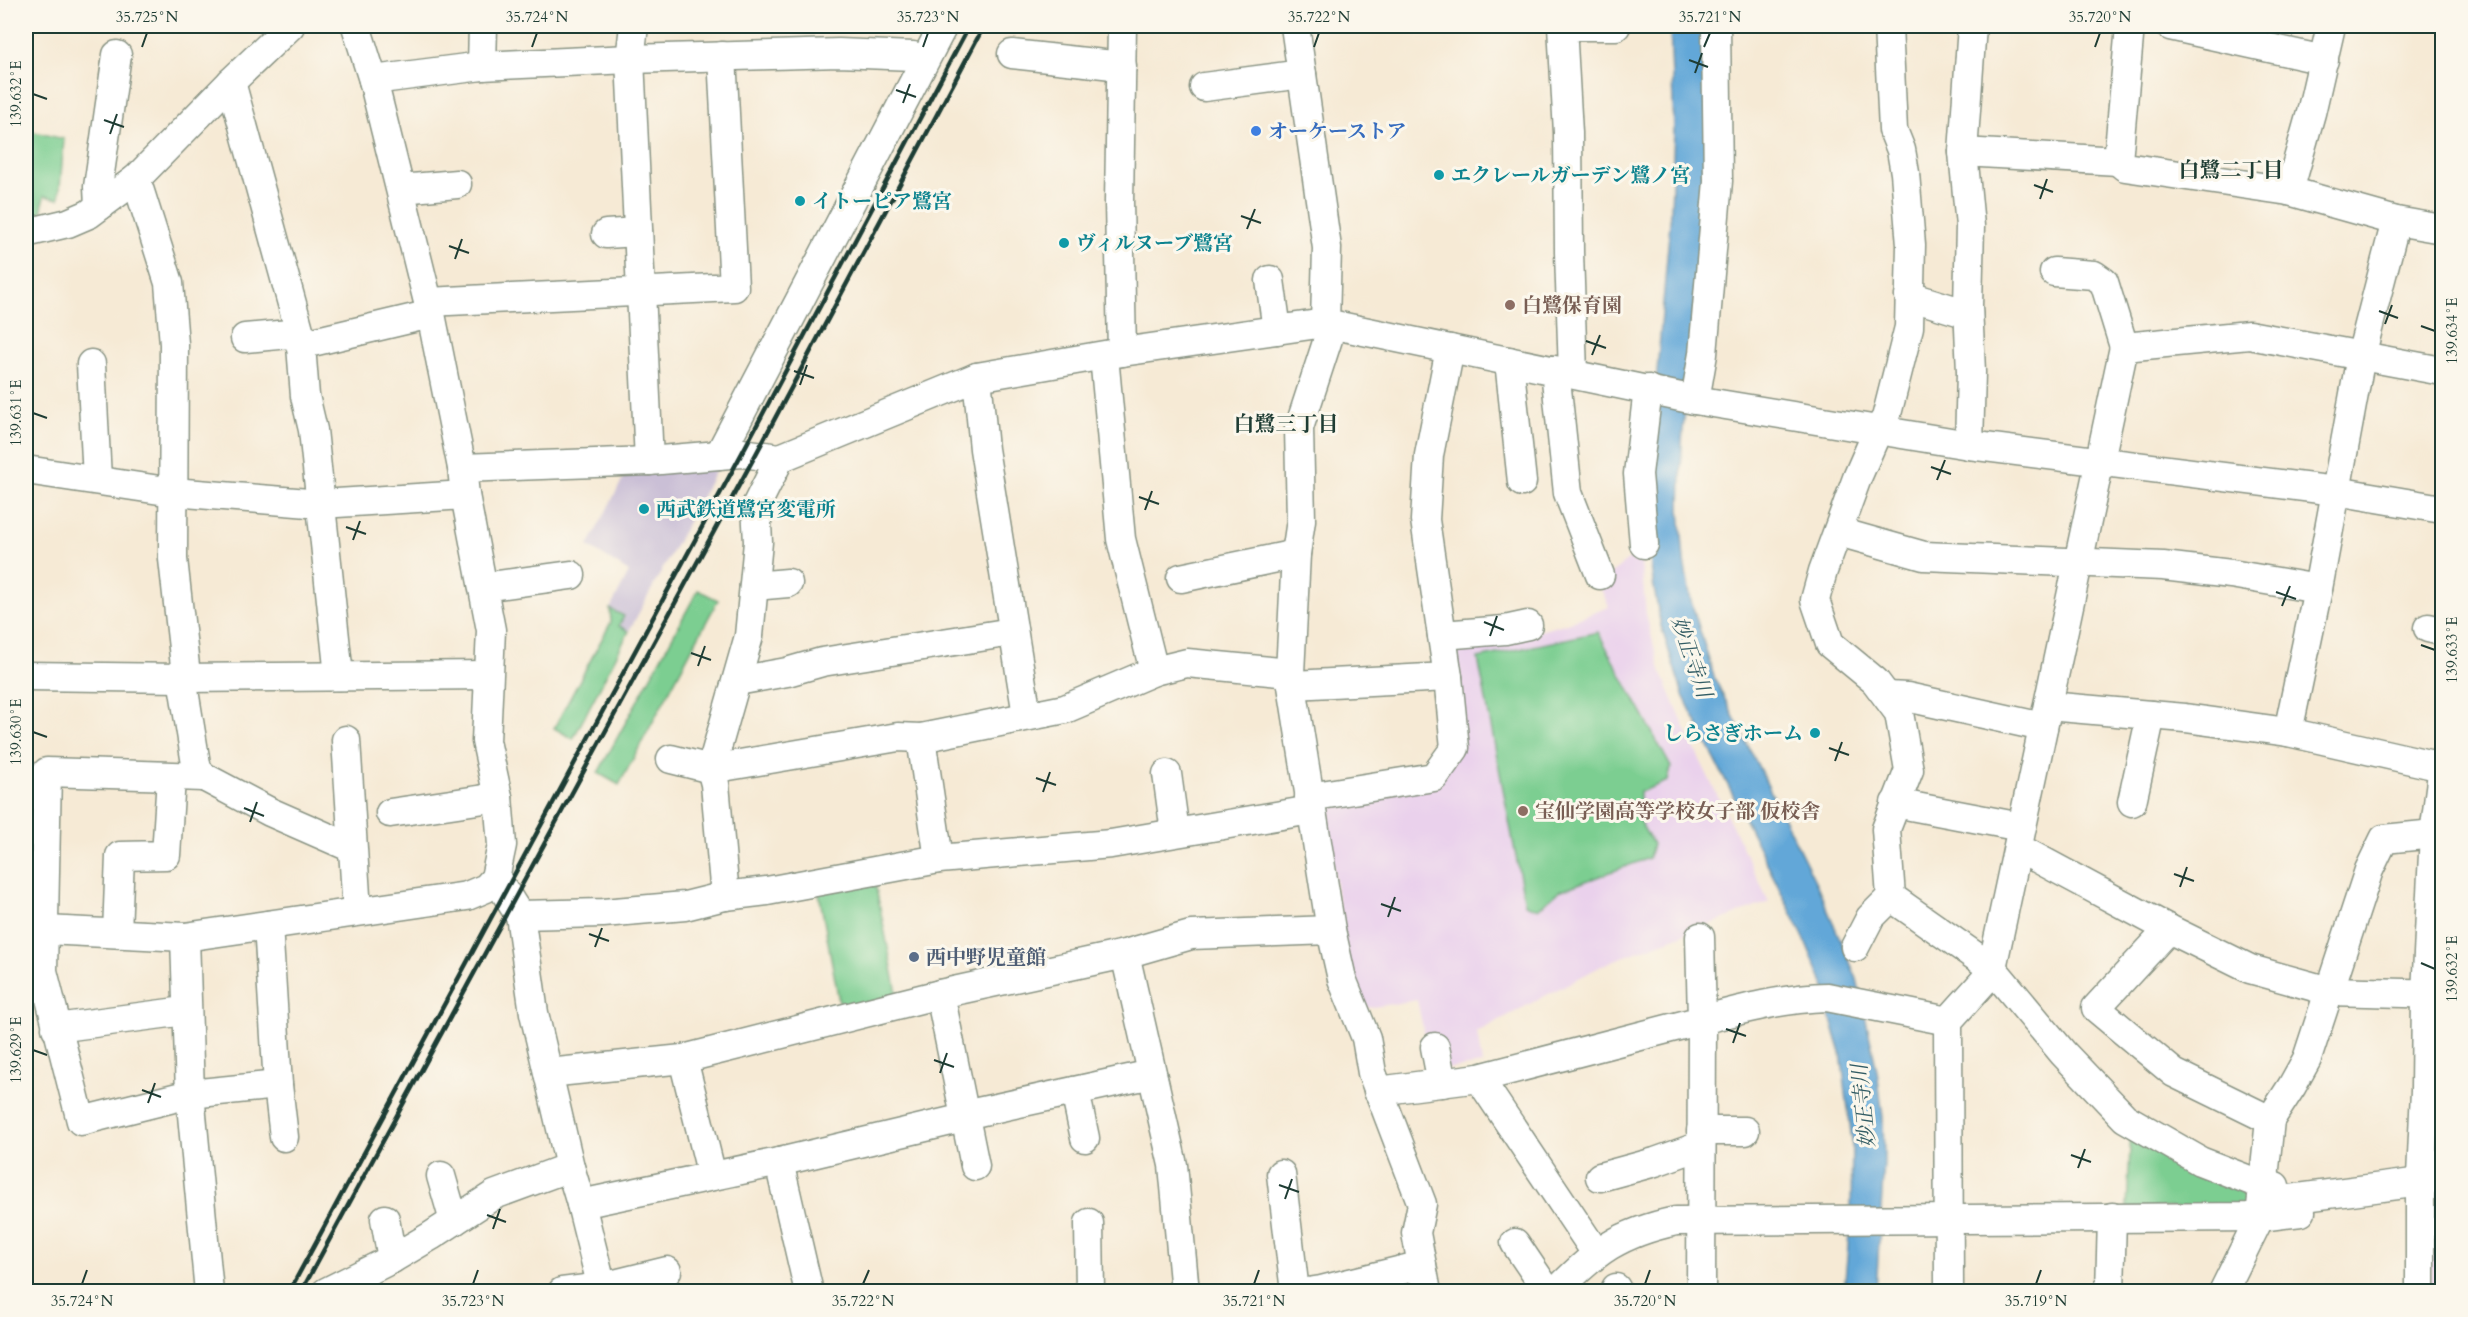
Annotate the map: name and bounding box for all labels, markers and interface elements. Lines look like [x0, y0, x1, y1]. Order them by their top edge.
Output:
text: 35.725°N [116, 7, 179, 27]
text: 35.724°N [506, 7, 569, 27]
text: 35.723°N [897, 7, 960, 27]
text: 35.722°N [1288, 7, 1351, 27]
text: 35.721°N [1679, 7, 1742, 27]
text: 35.720°N [2069, 7, 2132, 27]
text: 139.632°E [6, 61, 26, 127]
place label: オーケーストア [1268, 118, 1406, 145]
marker: オーケーストア [1249, 124, 1263, 138]
district label: 白鷺二丁目 [2179, 156, 2284, 185]
place label: エクレールガーデン鷺ノ宮 [1451, 162, 1690, 189]
marker: エクレールガーデン鷺ノ宮 [1432, 168, 1446, 182]
place label: イトーピア鷺宮 [812, 188, 952, 215]
marker: イトーピア鷺宮 [793, 194, 807, 208]
place label: ヴィルヌーブ鷺宮 [1076, 230, 1233, 257]
marker: ヴィルヌーブ鷺宮 [1057, 236, 1071, 250]
place label: 白鷺保育園 [1522, 292, 1622, 319]
marker: 白鷺保育園 [1503, 298, 1517, 312]
text: 139.634°E [2442, 298, 2462, 364]
text: 139.631°E [6, 380, 26, 446]
district label: 白鷺三丁目 [1234, 410, 1339, 439]
place label: 西武鉄道鷺宮変電所 [656, 496, 836, 523]
marker: 西武鉄道鷺宮変電所 [637, 502, 651, 516]
water label: 妙正寺川 [1664, 613, 1719, 703]
text: 139.633°E [2442, 617, 2462, 683]
text: 139.630°E [6, 699, 26, 765]
place label: しらさぎホーム [1663, 720, 1803, 747]
marker: しらさぎホーム [1808, 726, 1822, 740]
place label: 宝仙学園高等学校女子部 仮校舎 [1535, 798, 1820, 825]
marker: 宝仙学園高等学校女子部 仮校舎 [1516, 804, 1530, 818]
text: 139.632°E [2442, 936, 2462, 1002]
place label: 西中野児童館 [926, 944, 1046, 971]
marker: 西中野児童館 [907, 950, 921, 964]
text: 139.629°E [6, 1017, 26, 1083]
water label: 妙正寺川 [1845, 1061, 1883, 1149]
text: 35.724°N [51, 1291, 114, 1311]
text: 35.723°N [442, 1291, 505, 1311]
text: 35.722°N [832, 1291, 895, 1311]
text: 35.721°N [1223, 1291, 1286, 1311]
text: 35.720°N [1614, 1291, 1677, 1311]
text: 35.719°N [2005, 1291, 2068, 1311]

